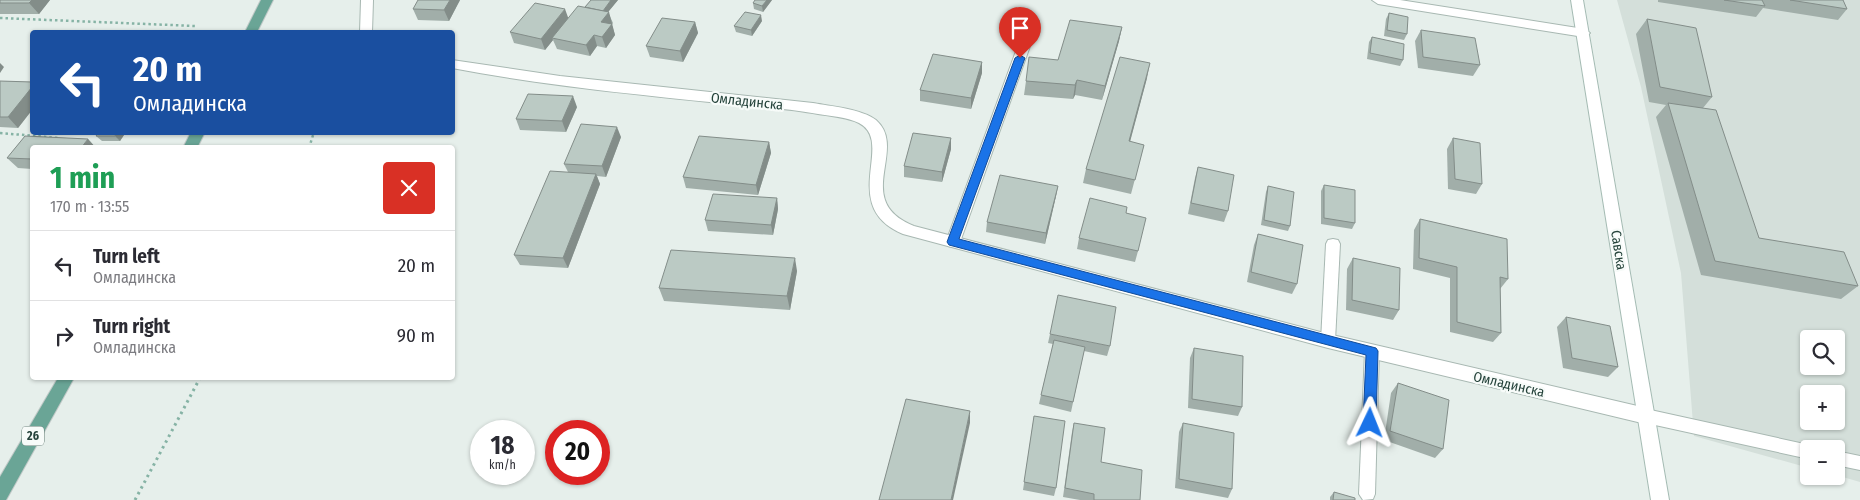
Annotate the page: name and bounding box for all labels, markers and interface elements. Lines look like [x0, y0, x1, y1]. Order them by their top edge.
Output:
pin [999, 7, 1041, 58]
icon: arrive [1006, 14, 1034, 42]
text: 20 m [133, 48, 202, 90]
icon: left [50, 50, 115, 115]
street label: Омладинска [710, 89, 784, 114]
text: Омладинска [133, 90, 247, 117]
text: 1 min [50, 160, 115, 196]
button: close [383, 162, 435, 214]
text: 170 m · 13:55 [50, 197, 129, 216]
street label: Савска [1607, 229, 1630, 271]
text: Turn left [93, 245, 160, 268]
icon: left [50, 252, 78, 280]
text: 20 m [398, 254, 435, 277]
text: Омладинска [93, 268, 176, 287]
text: Turn right [93, 315, 170, 338]
icon: right [50, 322, 78, 350]
text: 90 m [397, 324, 435, 347]
map controls [1800, 330, 1845, 485]
button: search [1800, 330, 1845, 375]
text: Омладинска [93, 338, 176, 357]
street label: Омладинска [1472, 368, 1546, 401]
button: + [1800, 385, 1845, 430]
position arrow [1343, 396, 1395, 448]
speed limit sign: 20 [545, 420, 610, 485]
road number: 26 [22, 426, 44, 446]
text: 18 [491, 431, 514, 461]
button: − [1800, 440, 1845, 485]
text: km/h [489, 458, 516, 472]

